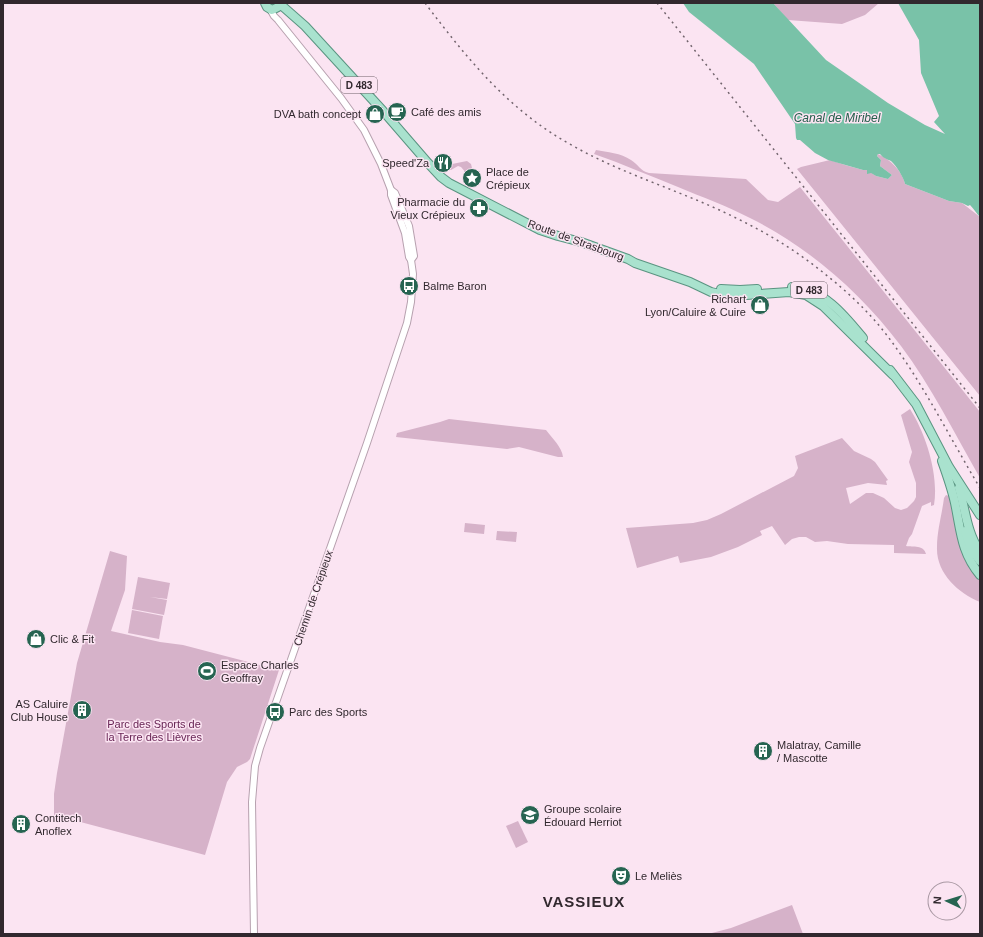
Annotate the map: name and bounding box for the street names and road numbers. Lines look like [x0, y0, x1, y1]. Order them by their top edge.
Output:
road number: D 483 [341, 77, 377, 93]
street label: Route de Strasbourg [526, 217, 626, 263]
road number: D 483 [791, 282, 827, 298]
street label: Chemin de Crépieux [291, 548, 335, 647]

